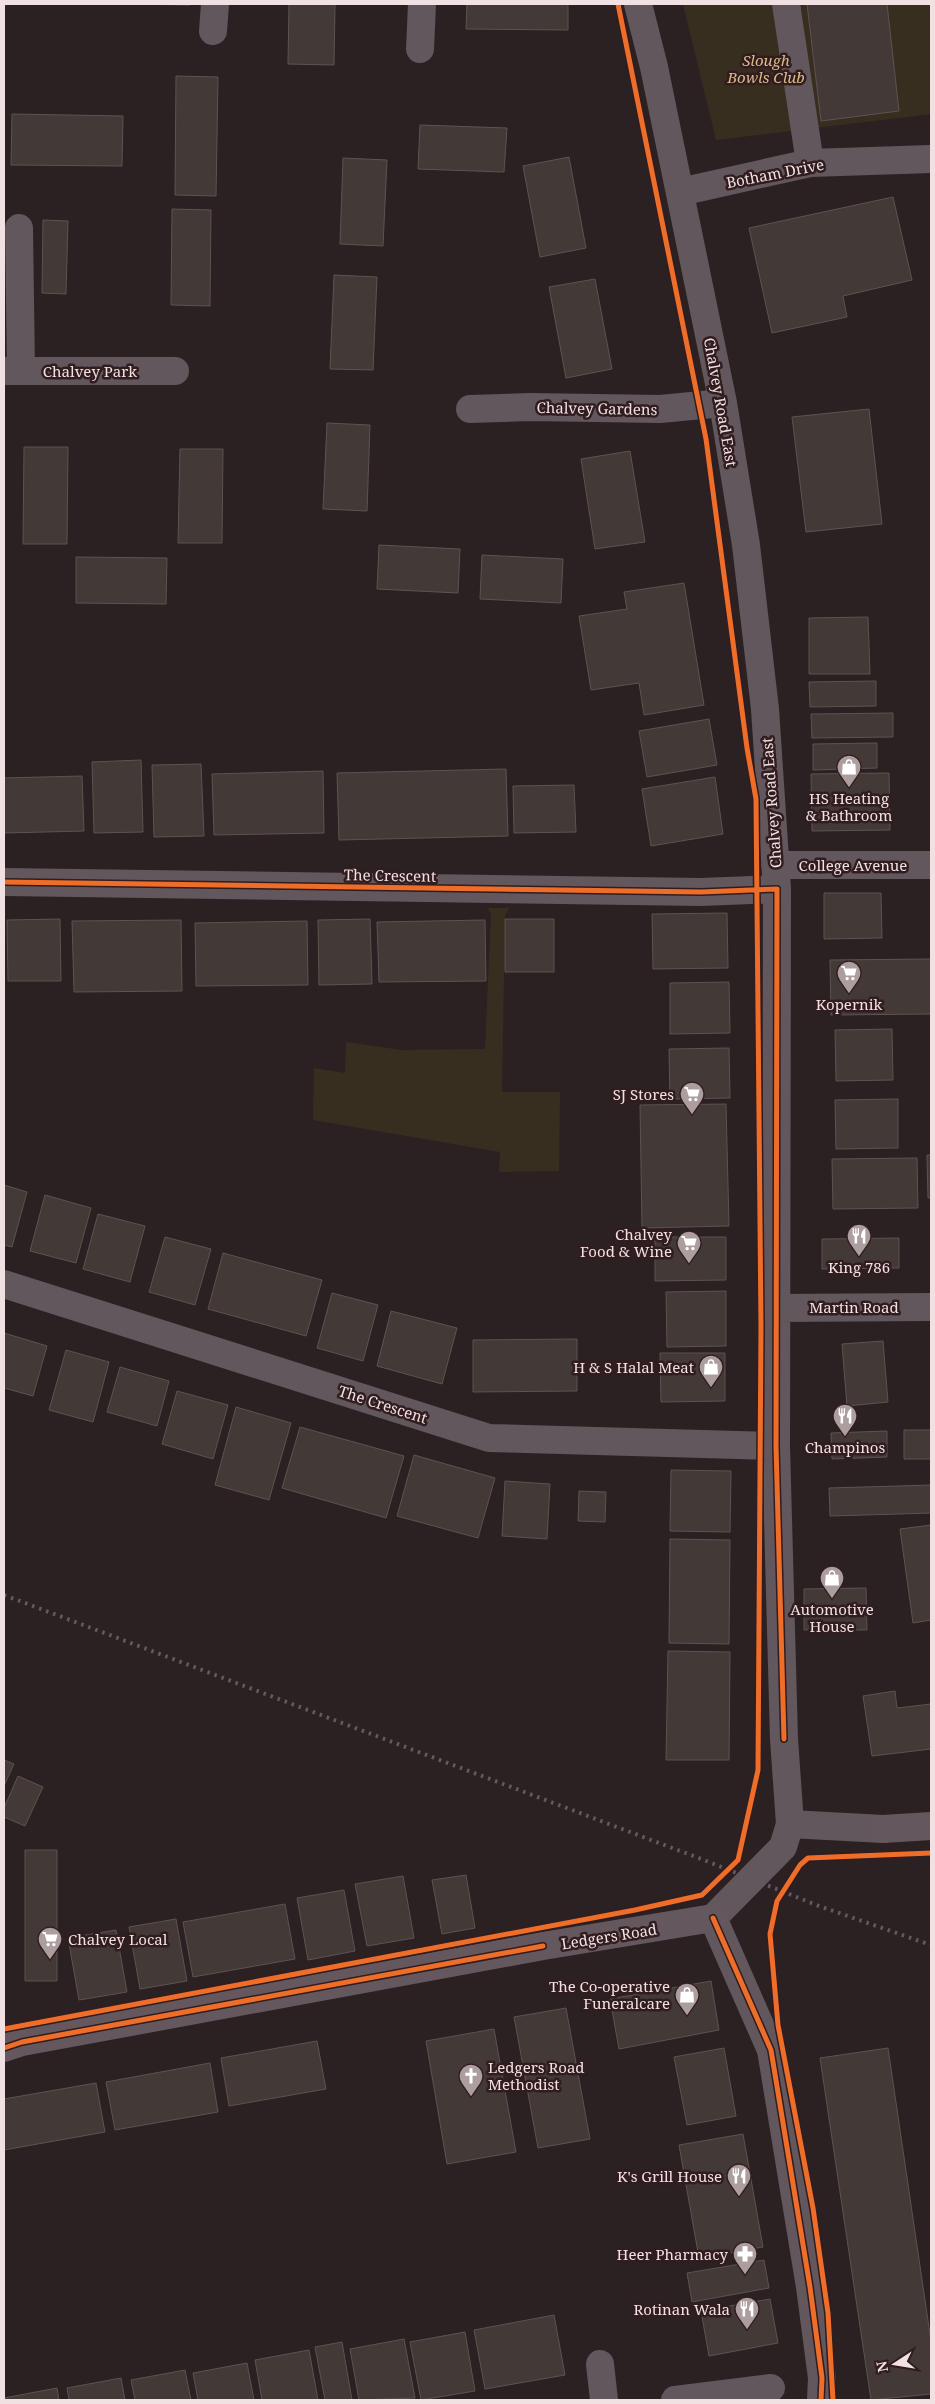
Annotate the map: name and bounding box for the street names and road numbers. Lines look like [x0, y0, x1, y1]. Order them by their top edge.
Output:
street label: Botham Drive [724, 154, 826, 192]
street label: Chalvey Road East [700, 336, 742, 468]
street label: Chalvey Park [43, 361, 137, 381]
street label: Chalvey Gardens [536, 397, 658, 419]
street label: Chalvey Road East [756, 737, 786, 869]
street label: College Avenue [799, 855, 907, 875]
street label: The Crescent [344, 864, 436, 886]
street label: Martin Road [809, 1297, 899, 1317]
street label: The Crescent [336, 1380, 430, 1428]
street label: Ledgers Road [560, 1919, 658, 1953]

